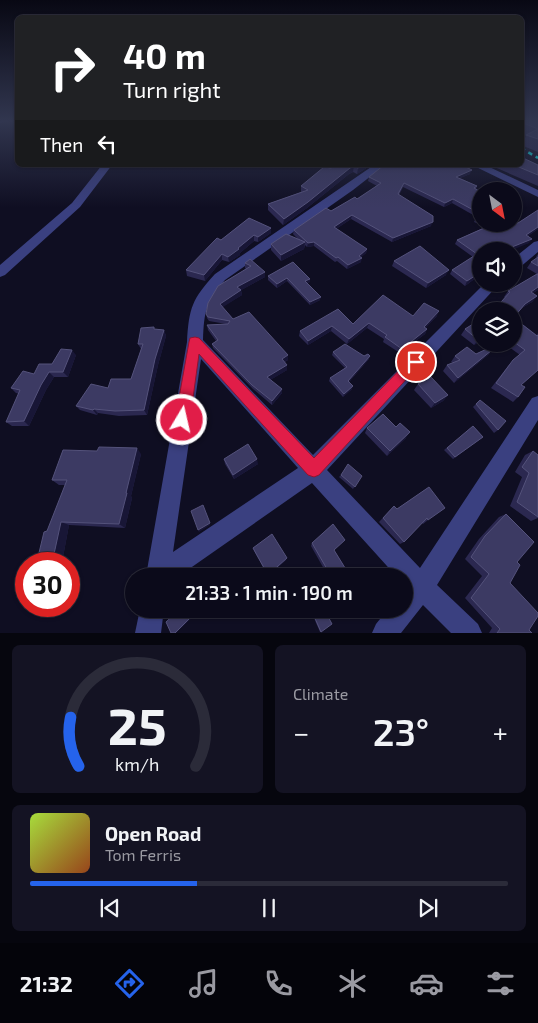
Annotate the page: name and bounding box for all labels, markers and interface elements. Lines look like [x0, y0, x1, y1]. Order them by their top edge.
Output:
text: 40 m [123, 34, 206, 76]
icon: right [40, 35, 105, 100]
text: Turn right [123, 76, 221, 102]
icon: left [93, 130, 121, 158]
text: Then [40, 133, 83, 156]
north arrow [472, 182, 522, 232]
map controls [472, 182, 522, 352]
button: sound [472, 242, 522, 292]
button: layers [472, 302, 522, 352]
pin [395, 341, 437, 383]
icon: arrive [402, 348, 430, 376]
position arrow [155, 393, 207, 445]
speed limit sign: 30 [15, 552, 80, 617]
text: 21:33 · 1 min · 190 m [185, 581, 353, 604]
text: Climate [293, 684, 348, 703]
text: 25 [108, 693, 167, 755]
text: 23° [373, 708, 429, 754]
text: − [293, 715, 309, 749]
text: + [493, 715, 508, 749]
text: km/h [115, 753, 160, 775]
text: Open Road [105, 822, 201, 845]
text: Tom Ferris [105, 845, 181, 864]
icon: previous [96, 894, 124, 922]
icon: pause [255, 894, 283, 922]
icon: next [414, 894, 442, 922]
icon: directions [112, 966, 147, 1001]
icon: music [186, 966, 221, 1001]
icon: phone [261, 966, 296, 1001]
icon: climate [335, 966, 370, 1001]
icon: car [409, 966, 444, 1001]
icon: filters [483, 966, 518, 1001]
text: 21:32 [20, 970, 73, 996]

